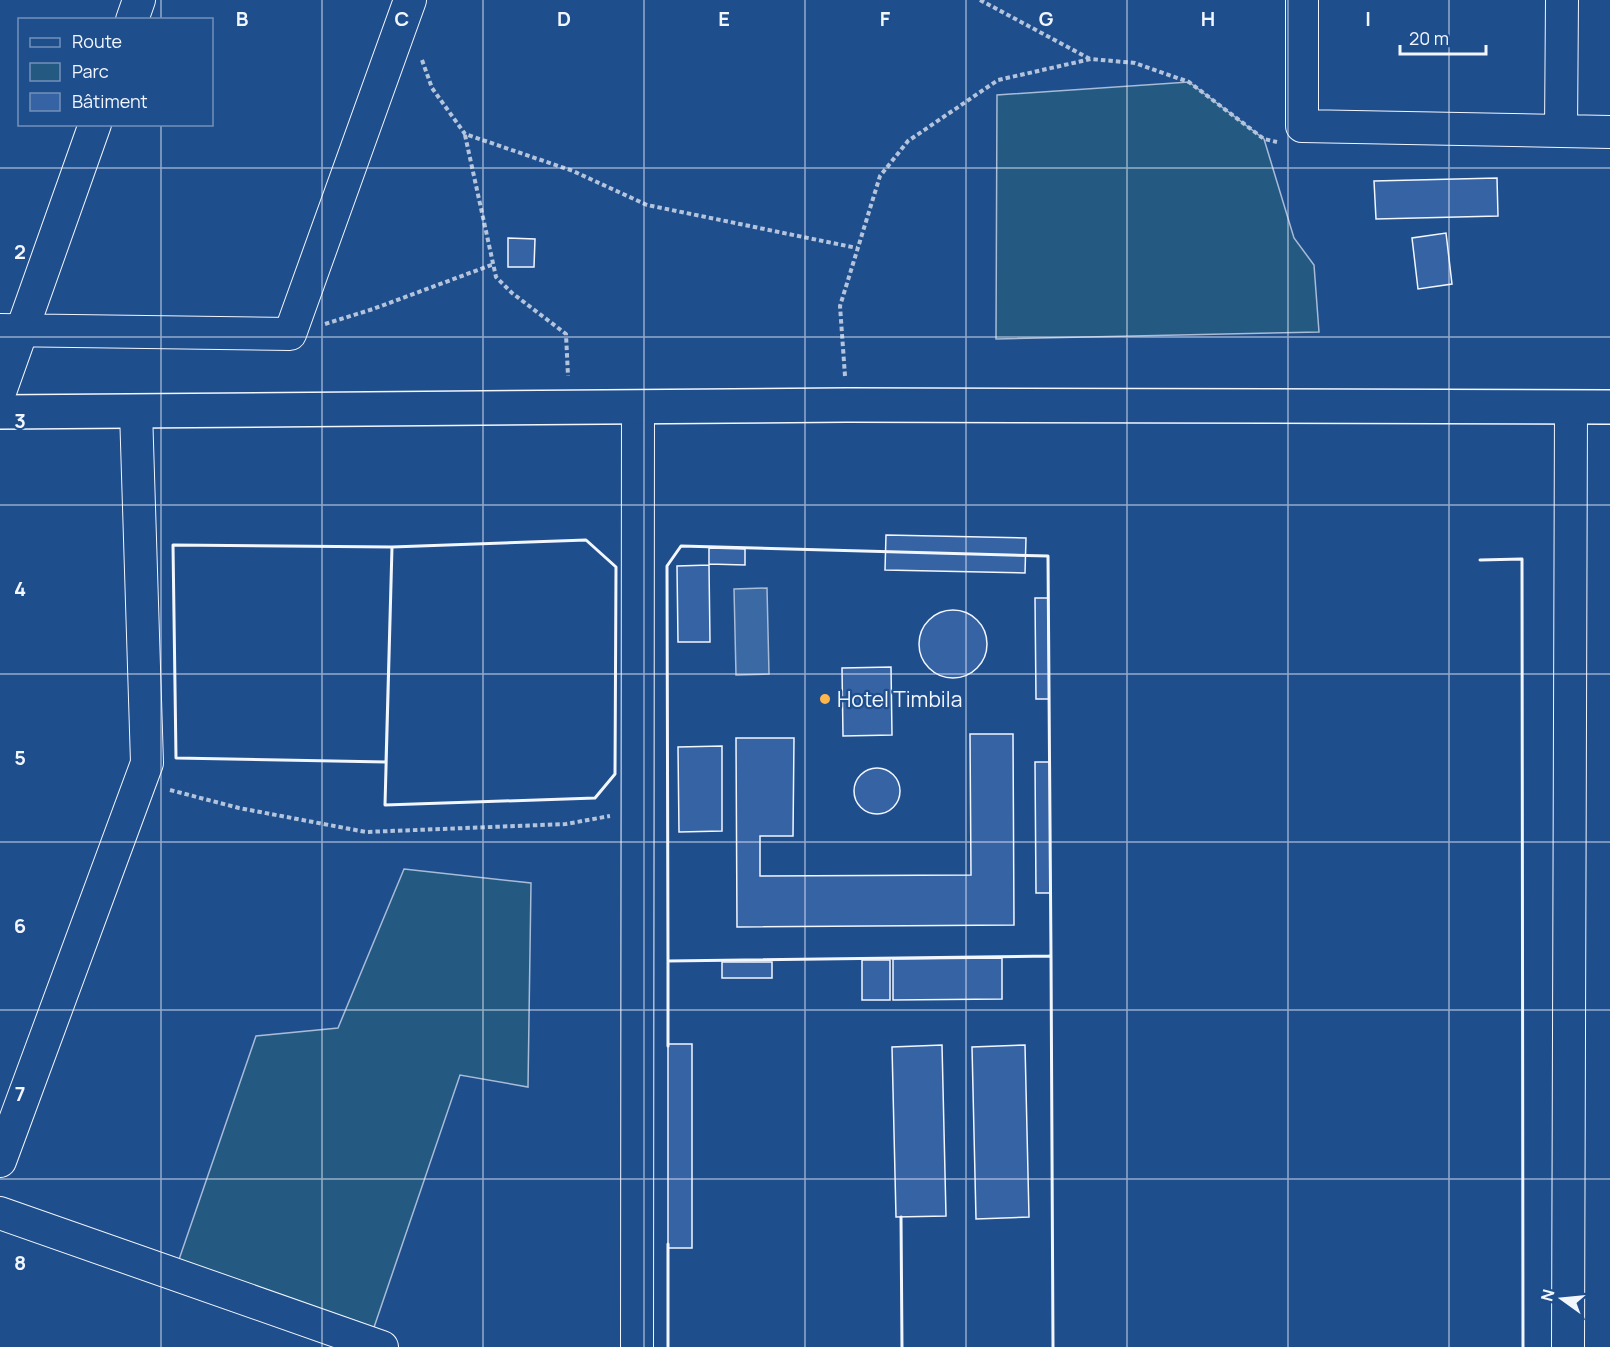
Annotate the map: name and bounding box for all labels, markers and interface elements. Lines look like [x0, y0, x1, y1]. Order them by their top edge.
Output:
text: B [236, 5, 249, 32]
text: C [395, 5, 409, 32]
text: D [557, 5, 571, 32]
text: E [718, 5, 730, 32]
text: F [880, 5, 891, 32]
text: G [1039, 5, 1054, 32]
text: H [1201, 5, 1215, 32]
text: I [1365, 5, 1371, 32]
legend [18, 18, 213, 126]
scale bar [1400, 18, 1486, 56]
text: 20 m [1409, 26, 1449, 50]
text: Route [72, 29, 122, 53]
text: Parc [72, 59, 109, 83]
text: Bâtiment [72, 89, 148, 113]
text: 2 [14, 238, 26, 265]
text: 3 [14, 407, 26, 434]
text: 4 [14, 575, 26, 602]
place label: Hotel Timbila [837, 685, 962, 713]
marker: Hotel Timbila [818, 692, 832, 706]
text: 5 [14, 744, 26, 771]
text: 6 [14, 912, 26, 939]
text: 7 [15, 1080, 25, 1107]
text: 8 [14, 1249, 26, 1276]
north arrow [1532, 1269, 1592, 1329]
text: N [1535, 1287, 1560, 1304]

